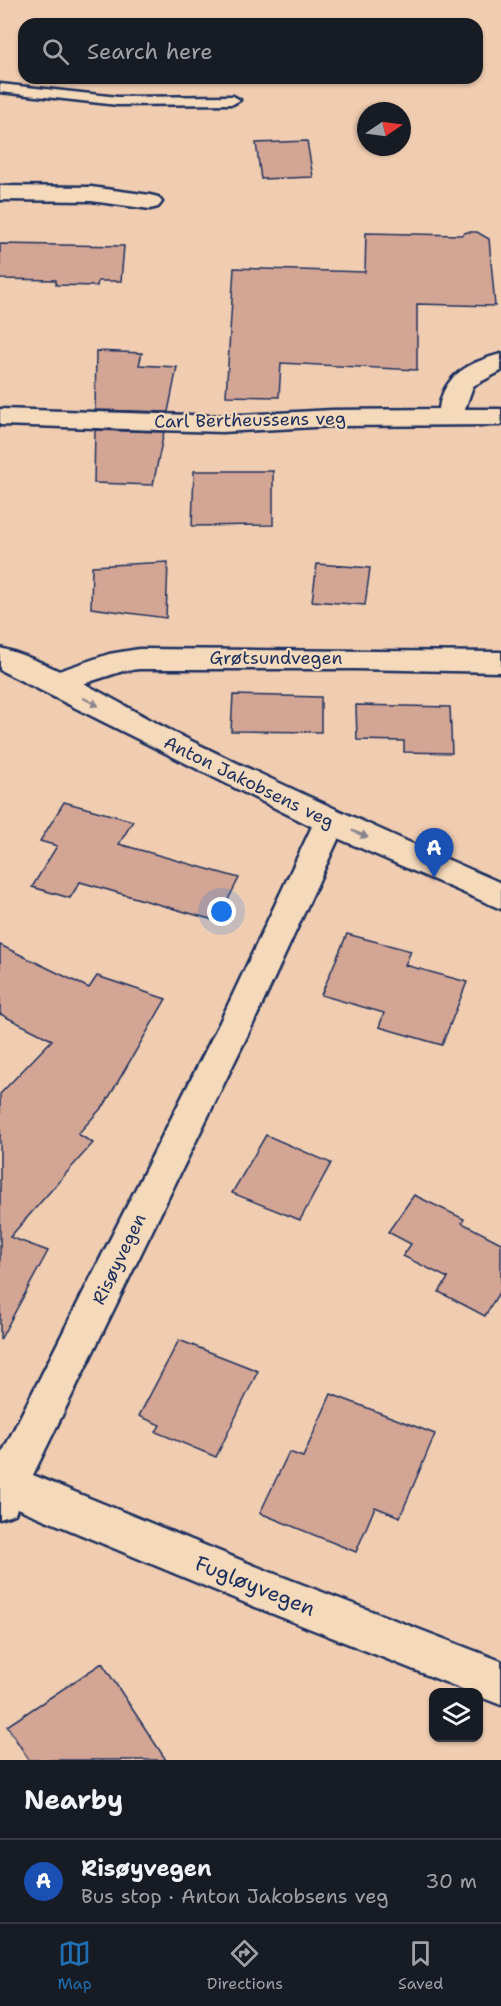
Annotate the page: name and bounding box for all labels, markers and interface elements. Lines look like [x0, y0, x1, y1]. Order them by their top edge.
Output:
search box [18, 18, 483, 84]
icon: search [39, 35, 72, 68]
text: Search here [87, 37, 213, 66]
north arrow [357, 102, 411, 156]
street label: Carl Bertheussens veg [154, 406, 346, 434]
street label: Grøtsundvegen [210, 646, 342, 670]
one-way arrow [82, 697, 99, 707]
street label: Anton Jakobsens veg [160, 730, 338, 834]
pin: A [414, 828, 454, 878]
one-way arrow [351, 830, 368, 839]
your location [207, 897, 236, 926]
street label: Risøyvegen [87, 1209, 151, 1309]
street label: Fugløyvegen [191, 1549, 319, 1623]
map controls [429, 1688, 483, 1742]
button: layers [429, 1688, 483, 1742]
text: Nearby [24, 1782, 123, 1817]
text: Risøyvegen [81, 1854, 212, 1883]
text: A [36, 1868, 51, 1894]
text: 30 m [425, 1868, 477, 1894]
text: Bus stop · Anton Jakobsens veg [81, 1883, 388, 1909]
tab: Map [58, 1937, 92, 1994]
tab: Directions [207, 1937, 283, 1994]
tab: Saved [398, 1937, 444, 1994]

